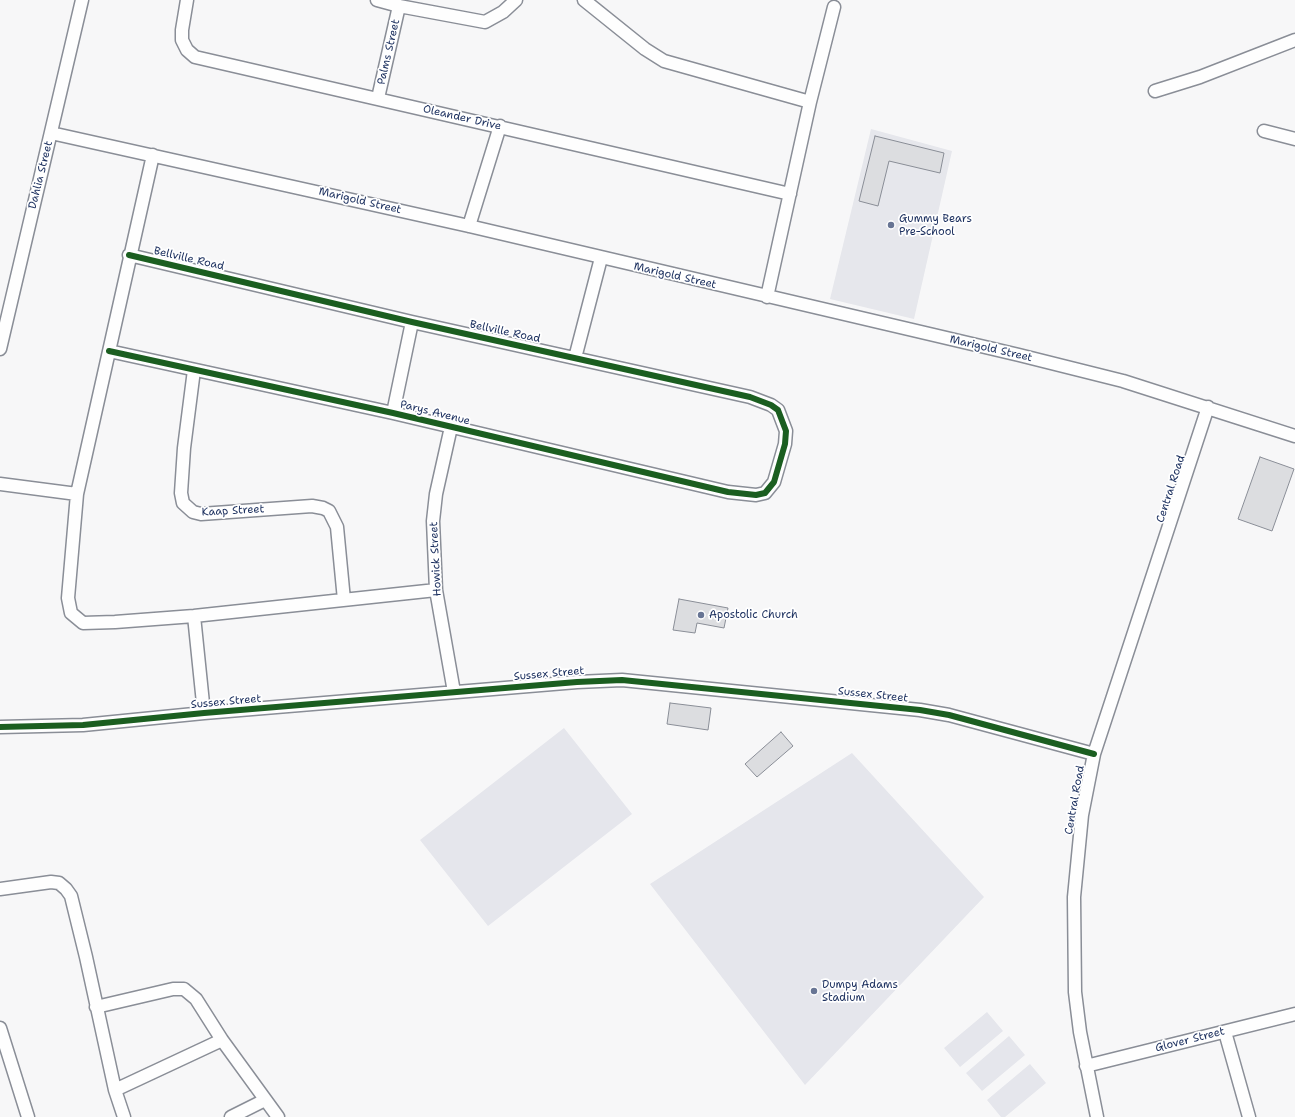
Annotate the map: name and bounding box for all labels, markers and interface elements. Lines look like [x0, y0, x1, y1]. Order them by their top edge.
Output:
street label: Palms Street [375, 18, 403, 86]
street label: Oleander Drive [422, 103, 502, 133]
street label: Dahlia Street [26, 140, 56, 210]
street label: Marigold Street [317, 185, 403, 217]
place label: Gummy Bears Pre-School [899, 212, 972, 238]
marker: Gummy Bears Pre-School [886, 220, 896, 230]
street label: Bellville Road [152, 244, 226, 274]
street label: Marigold Street [632, 260, 718, 292]
street label: Bellville Road [468, 318, 542, 346]
street label: Marigold Street [948, 333, 1034, 365]
street label: Parys Avenue [399, 398, 471, 428]
street label: Central Road [1154, 454, 1188, 524]
street label: Kaap Street [201, 503, 265, 519]
street label: Howick Street [427, 521, 445, 597]
place label: Apostolic Church [709, 608, 798, 622]
marker: Apostolic Church [696, 610, 706, 620]
street label: Sussex Street [513, 664, 585, 684]
street label: Sussex Street [837, 685, 909, 705]
street label: Sussex Street [190, 692, 262, 712]
street label: Central Road [1062, 764, 1088, 836]
place label: Dumpy Adams Stadium [822, 978, 898, 1004]
marker: Dumpy Adams Stadium [809, 986, 819, 996]
street label: Glover Street [1154, 1025, 1226, 1055]

